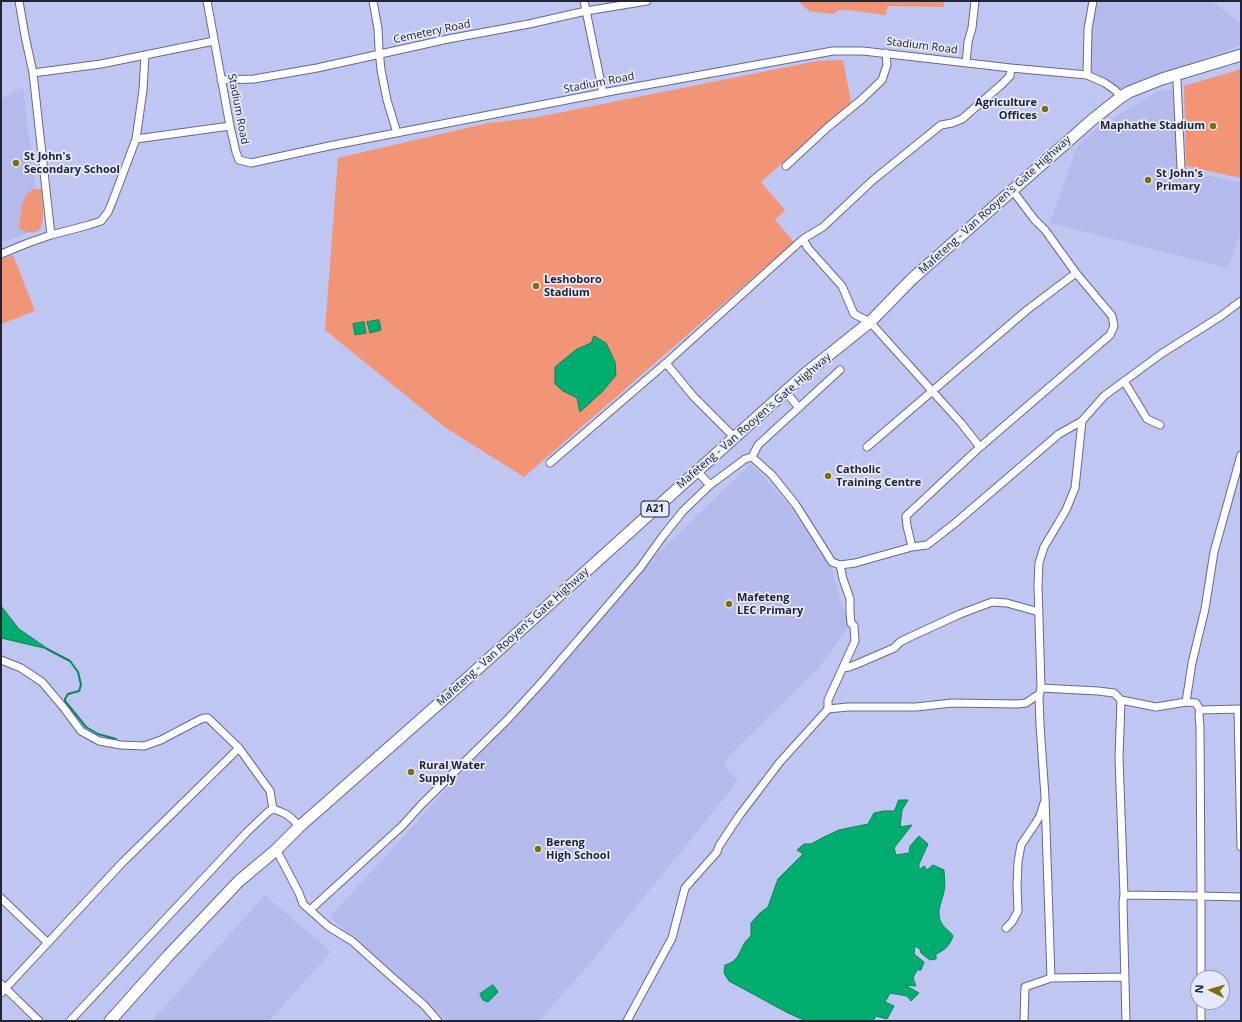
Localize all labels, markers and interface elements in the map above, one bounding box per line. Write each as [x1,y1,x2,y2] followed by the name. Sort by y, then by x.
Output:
[392,17,472,47] street label: Cemetery Road
[886,35,958,57] street label: Stadium Road
[563,70,635,96] street label: Stadium Road
[225,73,251,145] street label: Stadium Road
[975,96,1037,122] place label: Agriculture Offices
[1040,104,1050,114] marker: Agriculture Offices
[1100,119,1205,133] place label: Maphathe Stadium
[1208,121,1218,131] marker: Maphathe Stadium
[916,133,1074,277] street label: Mafeteng - Van Rooyen's Gate Highway
[24,150,120,176] place label: St John's Secondary School
[11,158,21,168] marker: St John's Secondary School
[1156,167,1203,193] place label: St John's Primary
[1143,175,1153,185] marker: St John's Primary
[544,273,602,299] place label: Leshoboro Stadium
[531,281,541,291] marker: Leshoboro Stadium
[674,350,834,492] street label: Mafeteng - Van Rooyen's Gate Highway
[836,463,921,489] place label: Catholic Training Centre
[823,471,833,481] marker: Catholic Training Centre
[641,501,669,517] road number: A21
[434,565,592,709] street label: Mafeteng - Van Rooyen's Gate Highway
[737,591,803,617] place label: Mafeteng LEC Primary
[724,599,734,609] marker: Mafeteng LEC Primary
[419,759,485,785] place label: Rural Water Supply
[406,767,416,777] marker: Rural Water Supply
[546,836,610,862] place label: Bereng High School
[533,844,543,854] marker: Bereng High School
[1190,970,1230,1010] north arrow
[1191,984,1206,994] text: N

